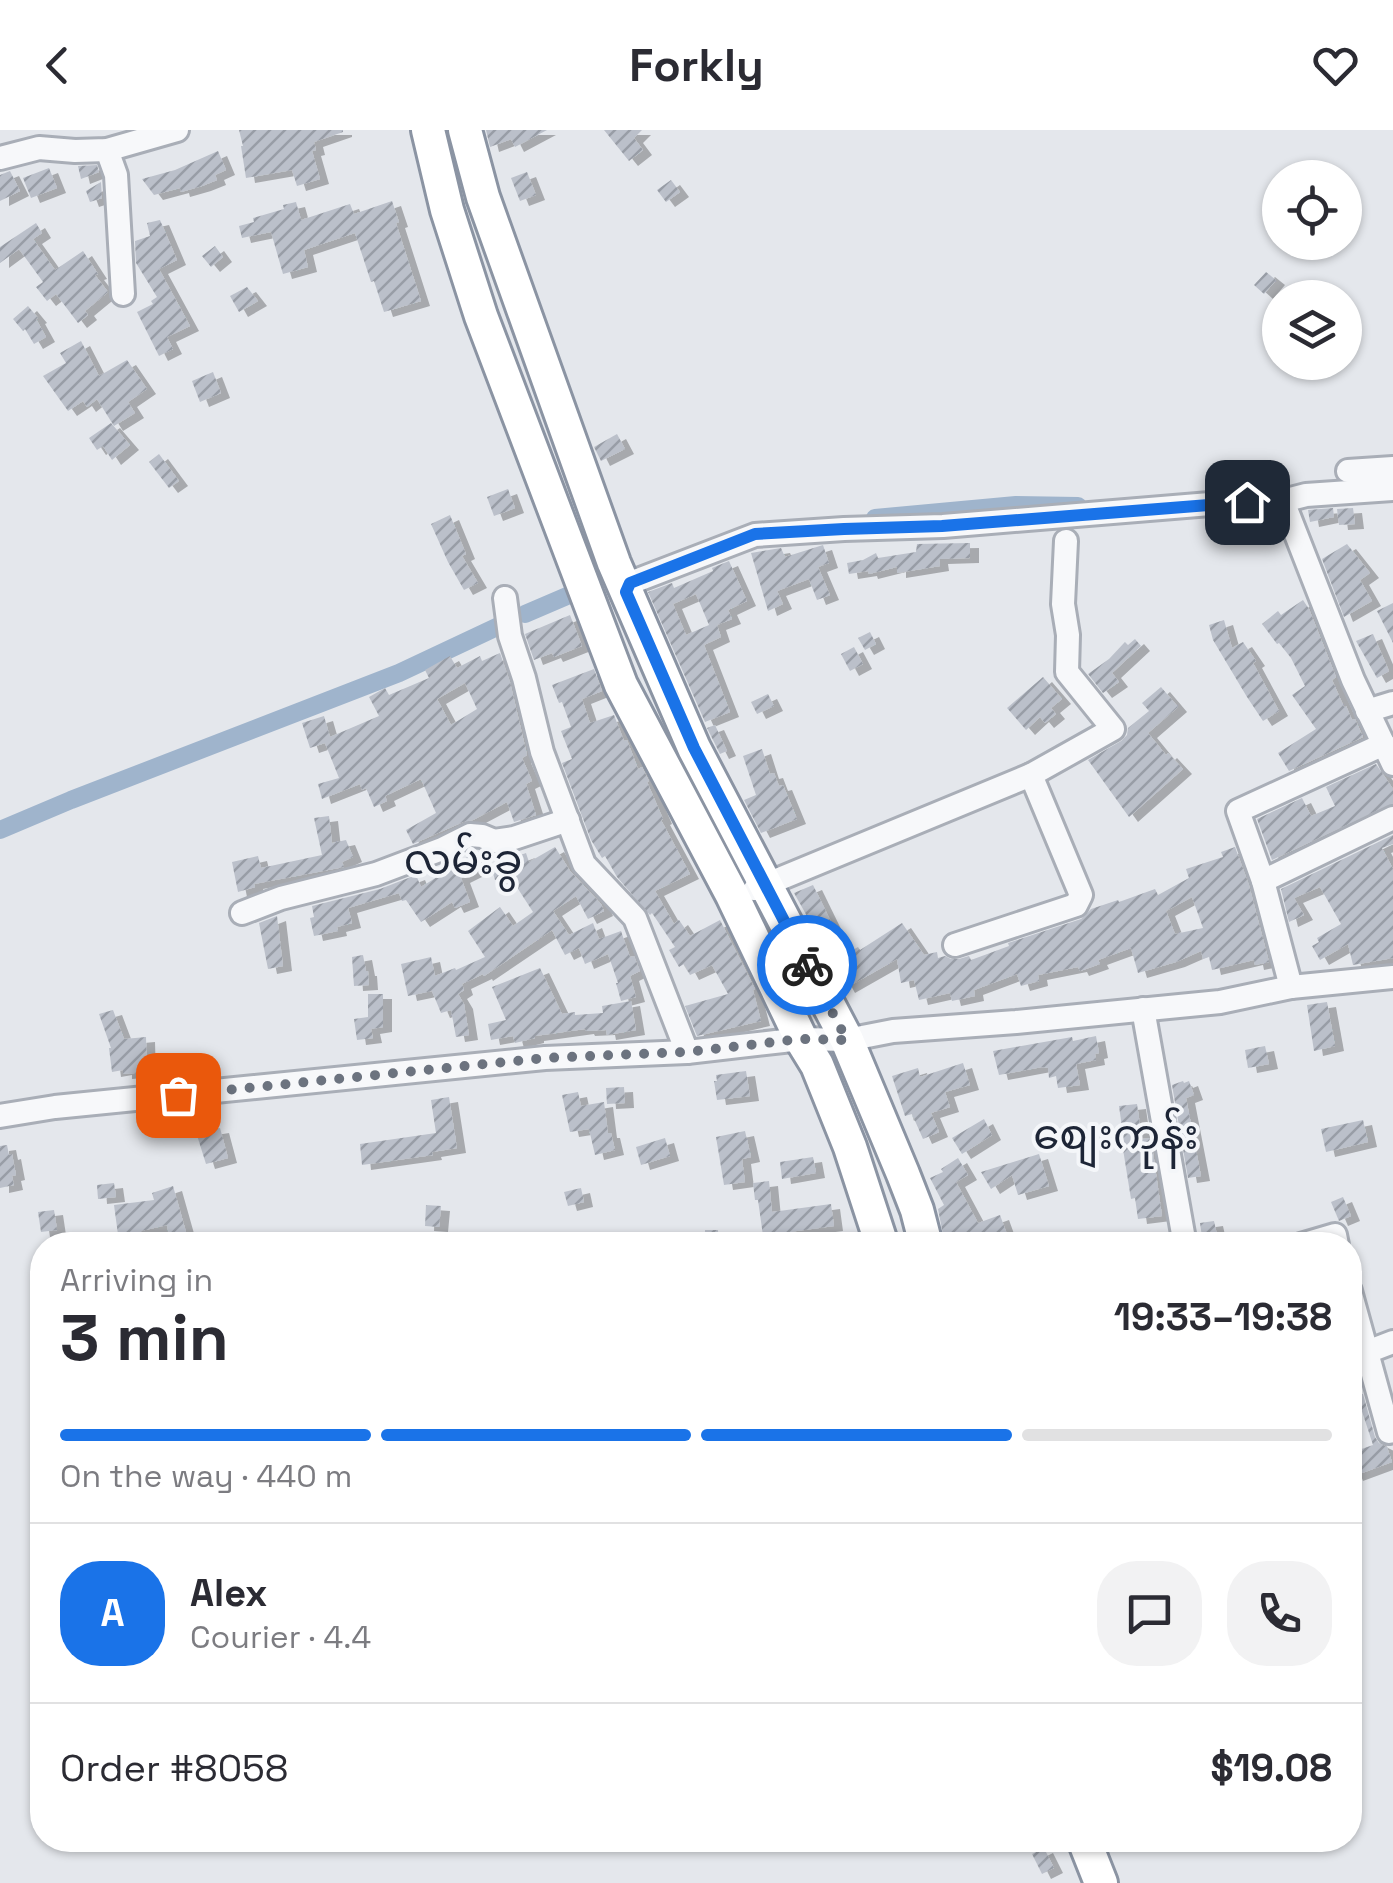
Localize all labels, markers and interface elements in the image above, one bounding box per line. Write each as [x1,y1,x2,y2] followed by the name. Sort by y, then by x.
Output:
[629,37,764,94] text: Forkly
[30,38,85,93] icon: back
[1308,38,1363,93] icon: heart
[1262,160,1362,380] map controls
[1262,160,1362,260] button: locate
[1262,280,1362,380] button: layers
[1205,460,1290,545] pin
[1220,475,1275,530] icon: home
[404,832,522,892] district label: လမ်းခွ
[757,915,857,1015] courier
[780,938,835,993] icon: bike
[136,1053,221,1138] pin
[151,1068,206,1123] icon: bag
[1033,1107,1199,1169] district label: စျေးကုန်း
[60,1260,213,1300] text: Arriving in
[1114,1293,1332,1341] text: 19:33–19:38
[60,1296,229,1379] text: 3 min
[60,1456,352,1496] text: On the way · 440 m
[1097,1561,1202,1666] button: chat
[1227,1561,1332,1666] button: phone
[190,1569,267,1617] text: Alex
[100,1589,125,1637] text: A
[190,1617,371,1657] text: Courier · 4.4
[60,1744,288,1792] text: Order #8058
[1210,1744,1332,1792] text: $19.08

